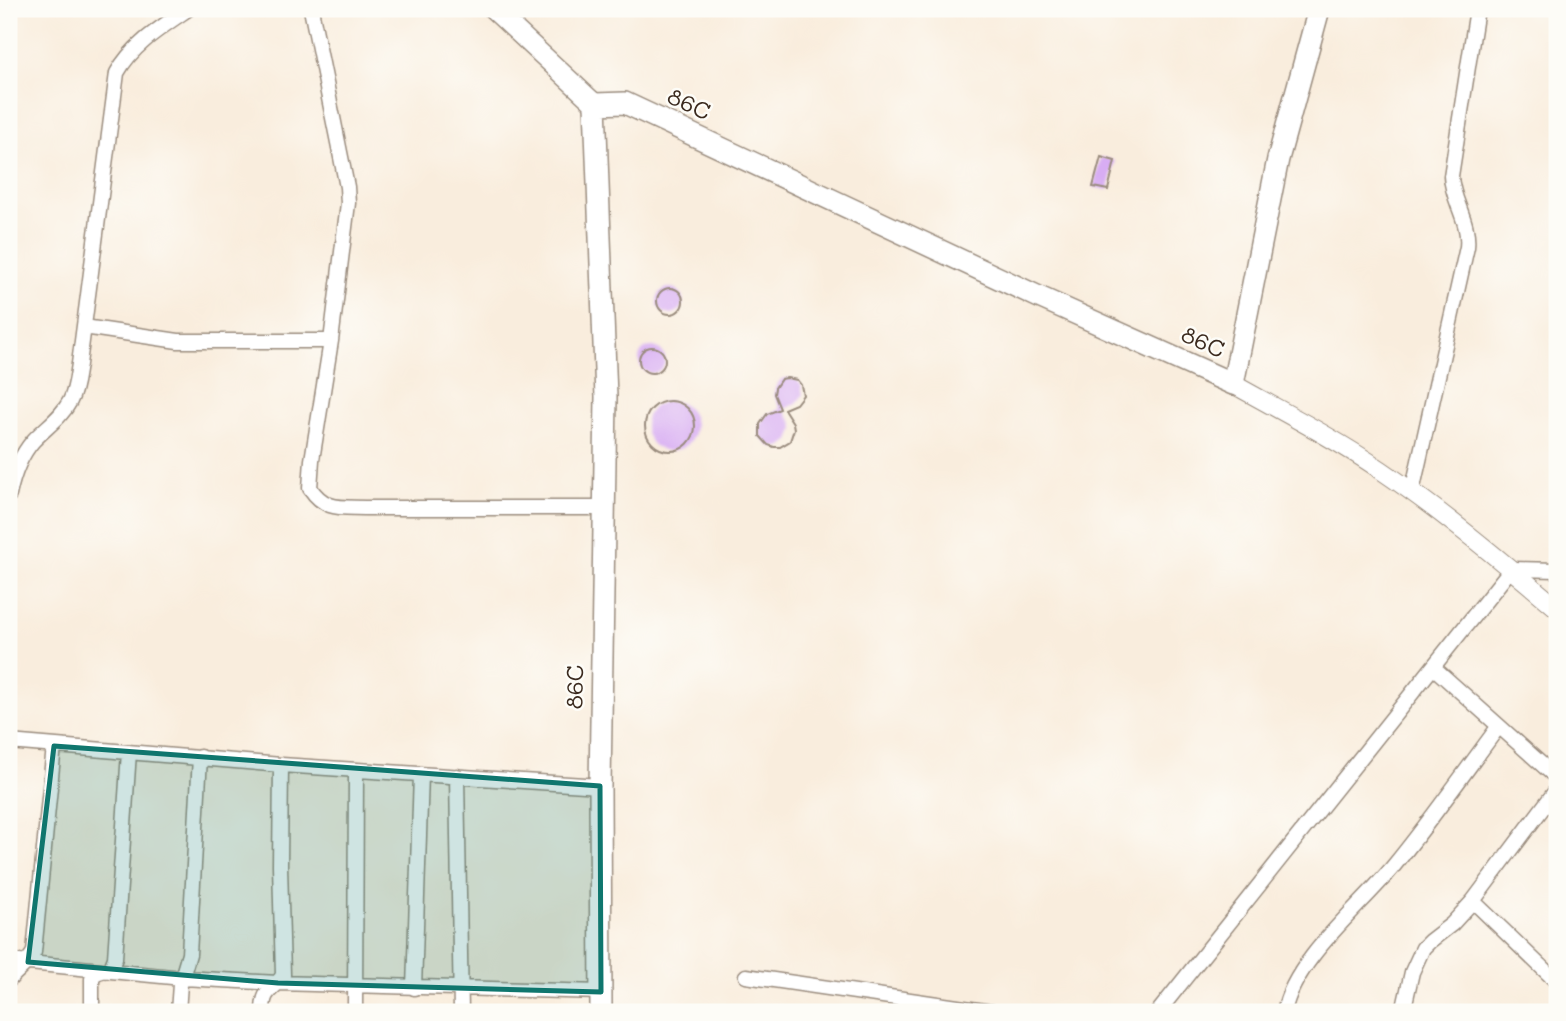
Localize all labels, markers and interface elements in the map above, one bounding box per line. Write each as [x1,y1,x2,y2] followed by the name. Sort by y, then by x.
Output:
[663,80,716,126] street label: 86C
[1177,318,1230,364] street label: 86C
[559,665,589,709] street label: 86C

